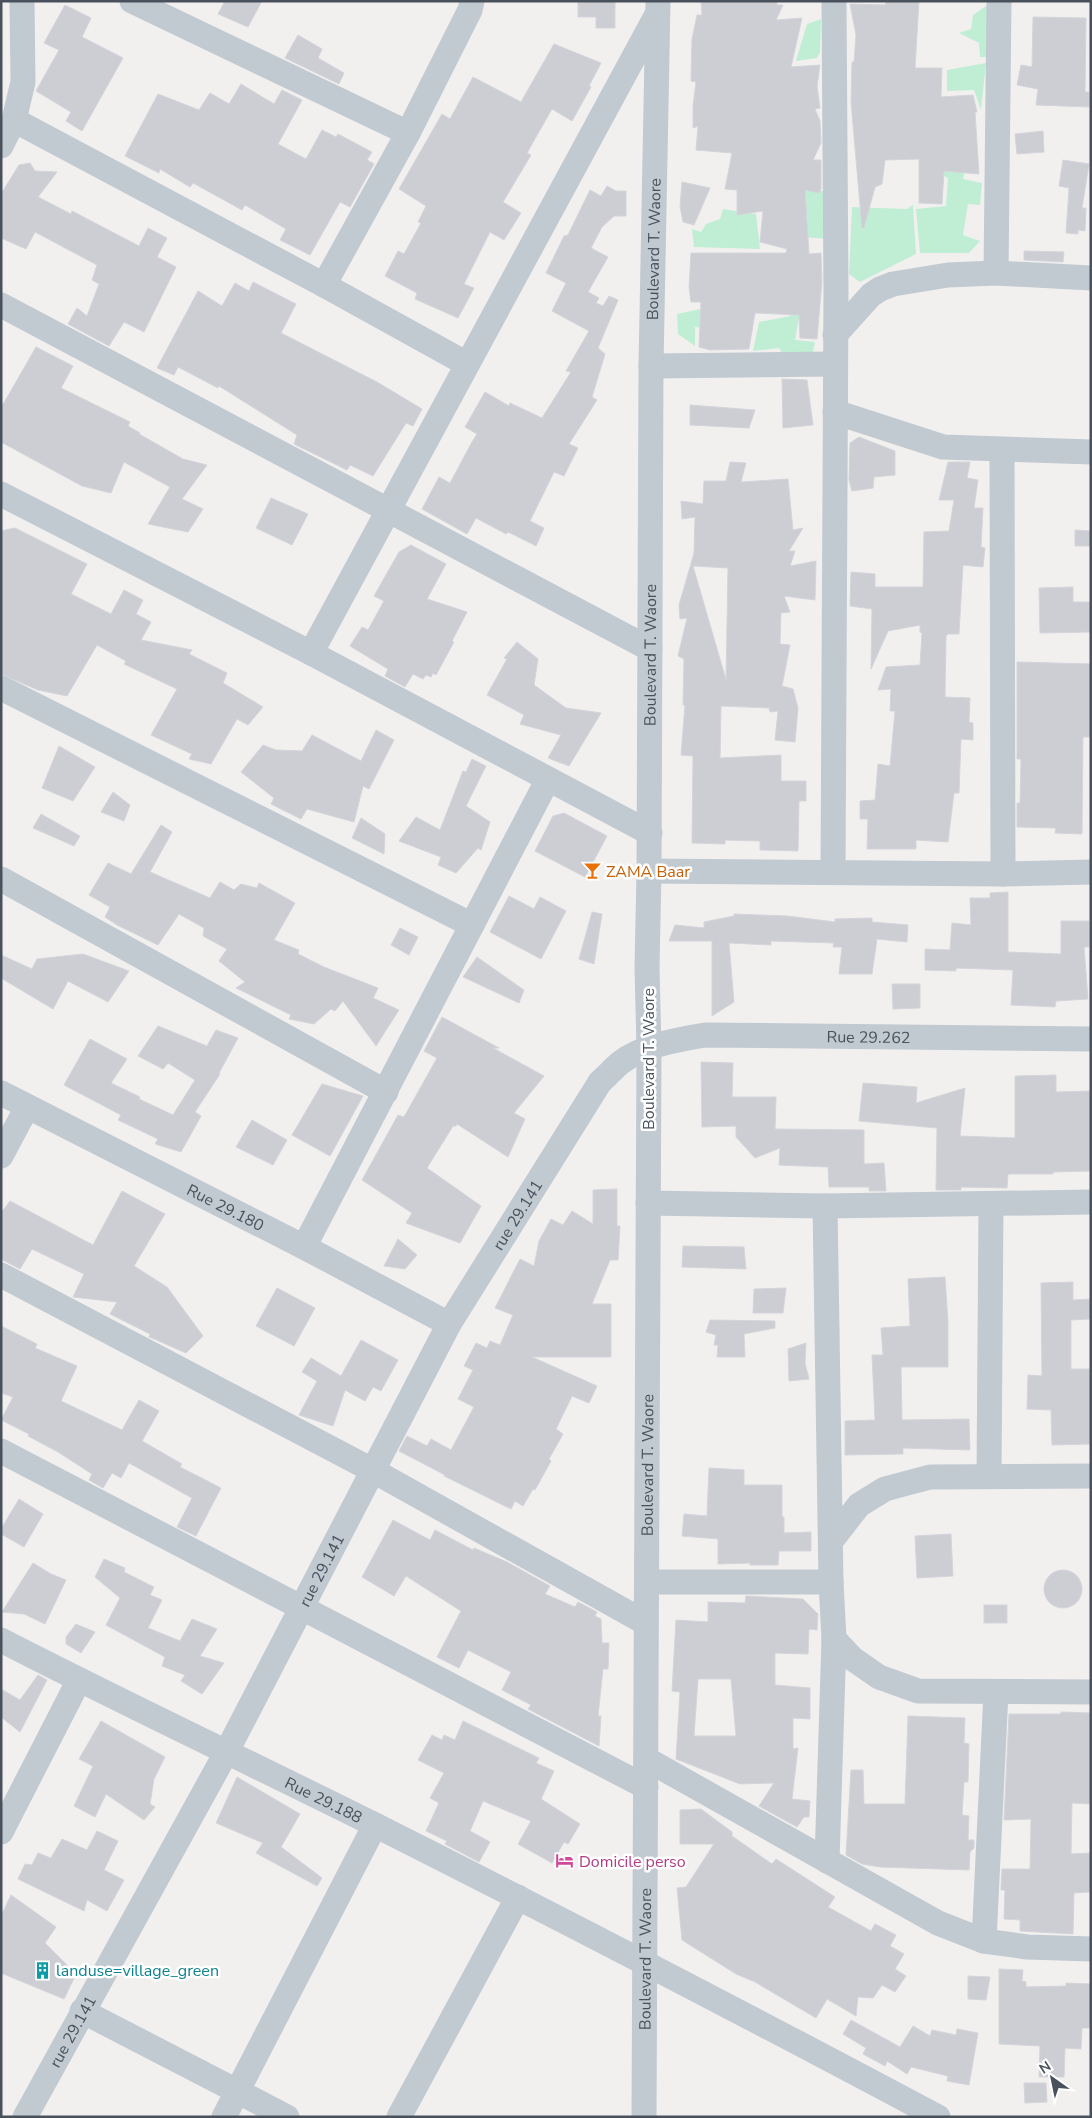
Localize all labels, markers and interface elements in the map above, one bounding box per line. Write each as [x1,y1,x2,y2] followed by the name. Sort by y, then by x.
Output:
[642,178,667,320] street label: Boulevard T. Waore
[640,584,662,726] street label: Boulevard T. Waore
[582,861,602,881] bar icon: ZAMA Baar
[606,861,690,883] place label: ZAMA Baar
[638,988,660,1130] street label: Boulevard T. Waore
[826,1026,911,1049] street label: Rue 29.262
[488,1176,548,1255] street label: rue 29.141
[183,1179,268,1237] street label: Rue 29.180
[637,1394,659,1536] street label: Boulevard T. Waore
[294,1530,350,1611] street label: rue 29.141
[281,1772,366,1829] street label: Rue 29.188
[555,1851,575,1871] hotel icon: Domicile perso
[579,1851,686,1873] place label: Domicile perso
[634,1888,657,2030] street label: Boulevard T. Waore
[32,1960,52,1980] building icon: landuse=village_green
[56,1960,219,1982] place label: landuse=village_green
[44,1992,102,2072] street label: rue 29.141
[1027,2053,1077,2103] north arrow
[1036,2057,1055,2078] text: N

